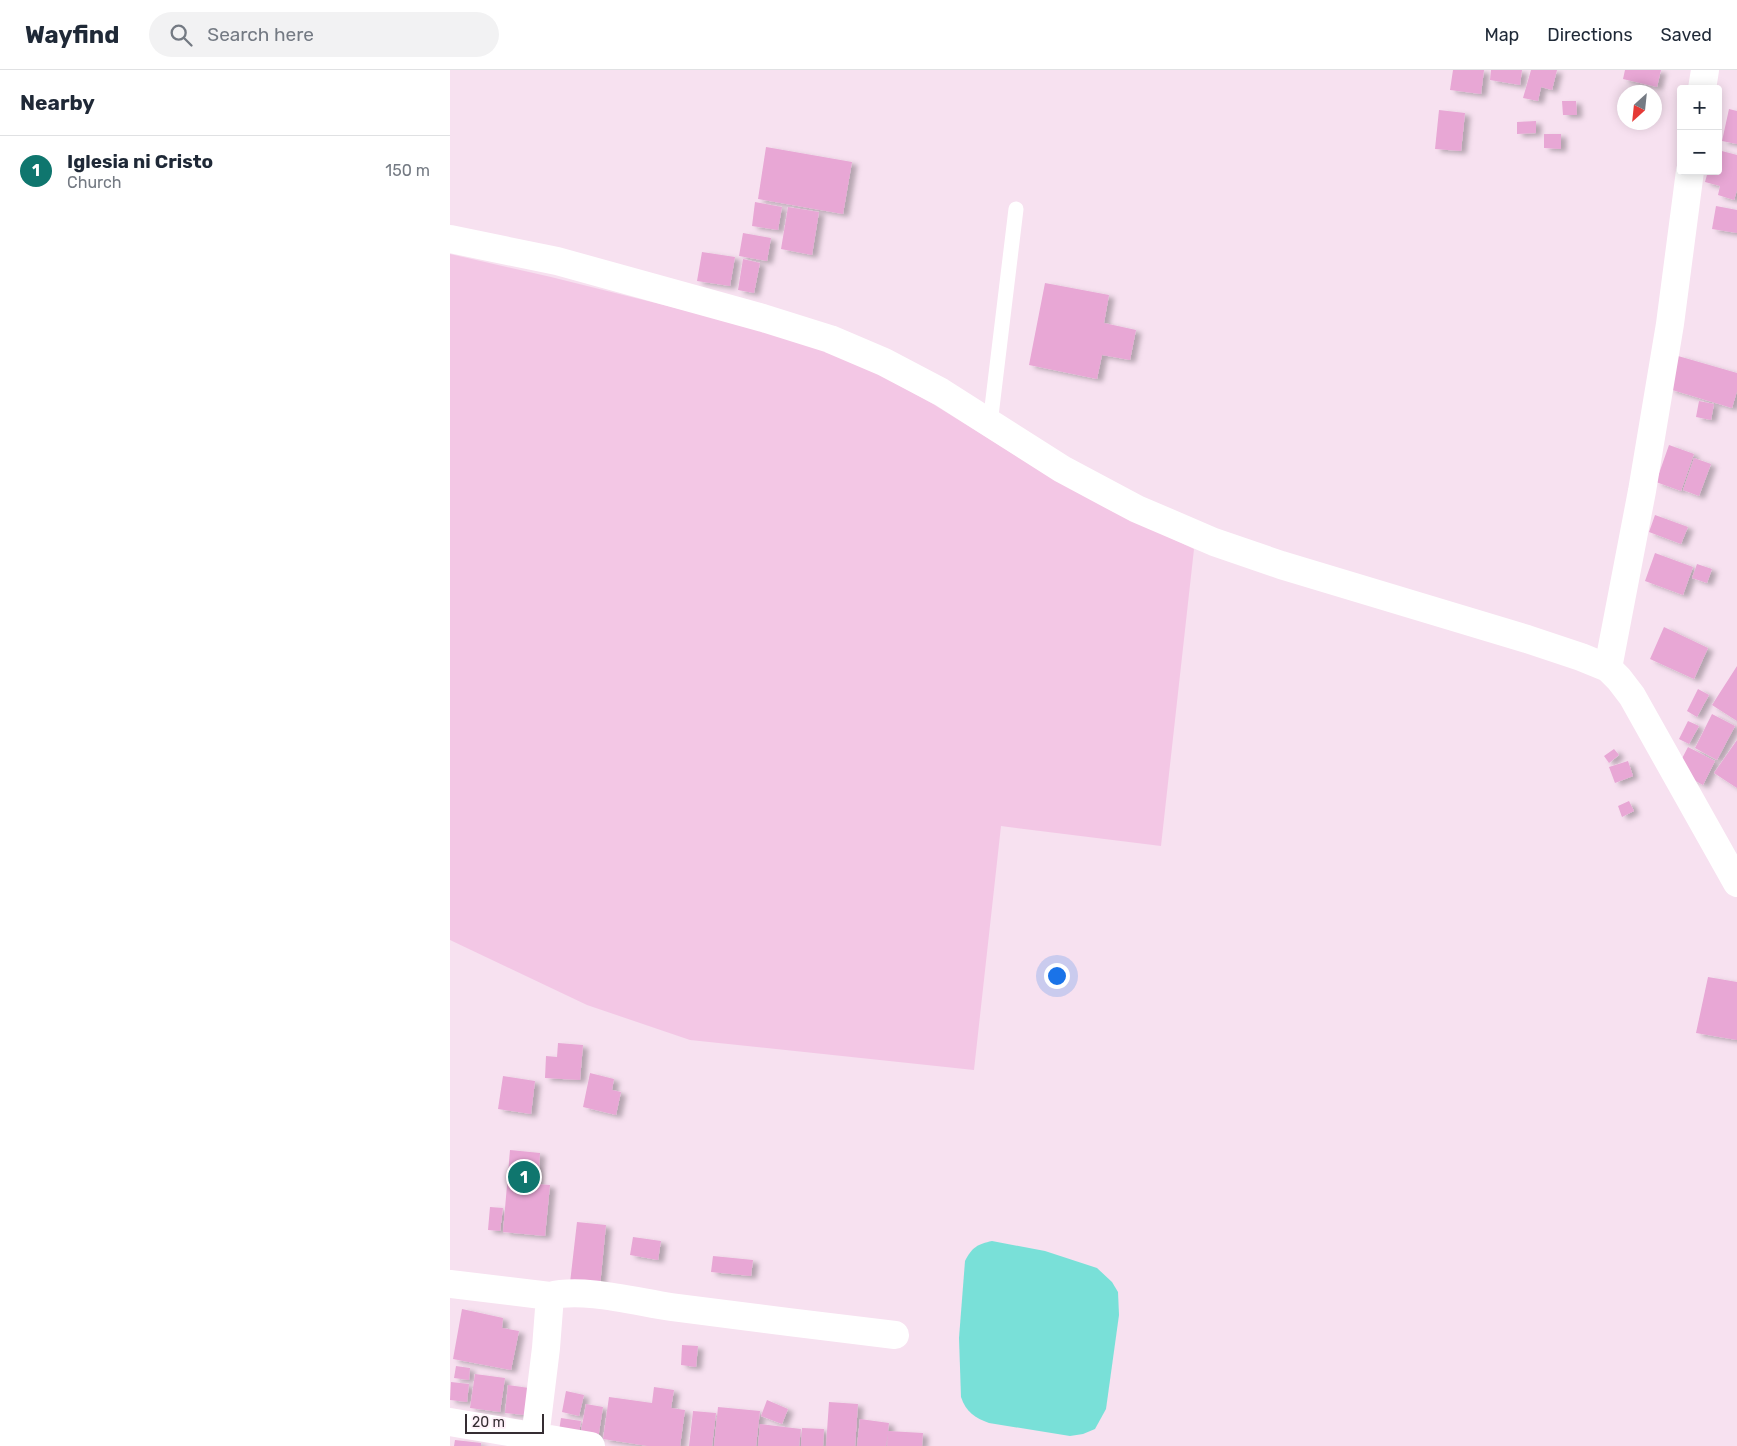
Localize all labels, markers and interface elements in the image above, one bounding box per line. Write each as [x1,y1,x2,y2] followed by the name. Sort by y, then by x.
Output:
[149,12,499,57] search box
[25,21,119,49] text: Wayfind
[167,21,195,49] icon: search
[207,23,314,46] text: Search here
[1484,24,1519,46] text: Map
[1547,24,1633,46] text: Directions
[1661,24,1712,46] text: Saved
[1617,85,1662,130] north arrow
[1677,85,1722,175] map controls
[1677,85,1722,130] button: +
[20,90,95,115] text: Nearby
[1677,130,1722,175] button: −
[67,150,213,173] text: Iglesia ni Cristo
[32,161,40,180] text: 1
[385,161,430,180] text: 150 m
[67,173,122,192] text: Church
[1044,963,1070,989] your location
[508,1158,540,1196] pin: 1
[465,1411,544,1434] scale bar
[472,1414,505,1431] text: 20 m

